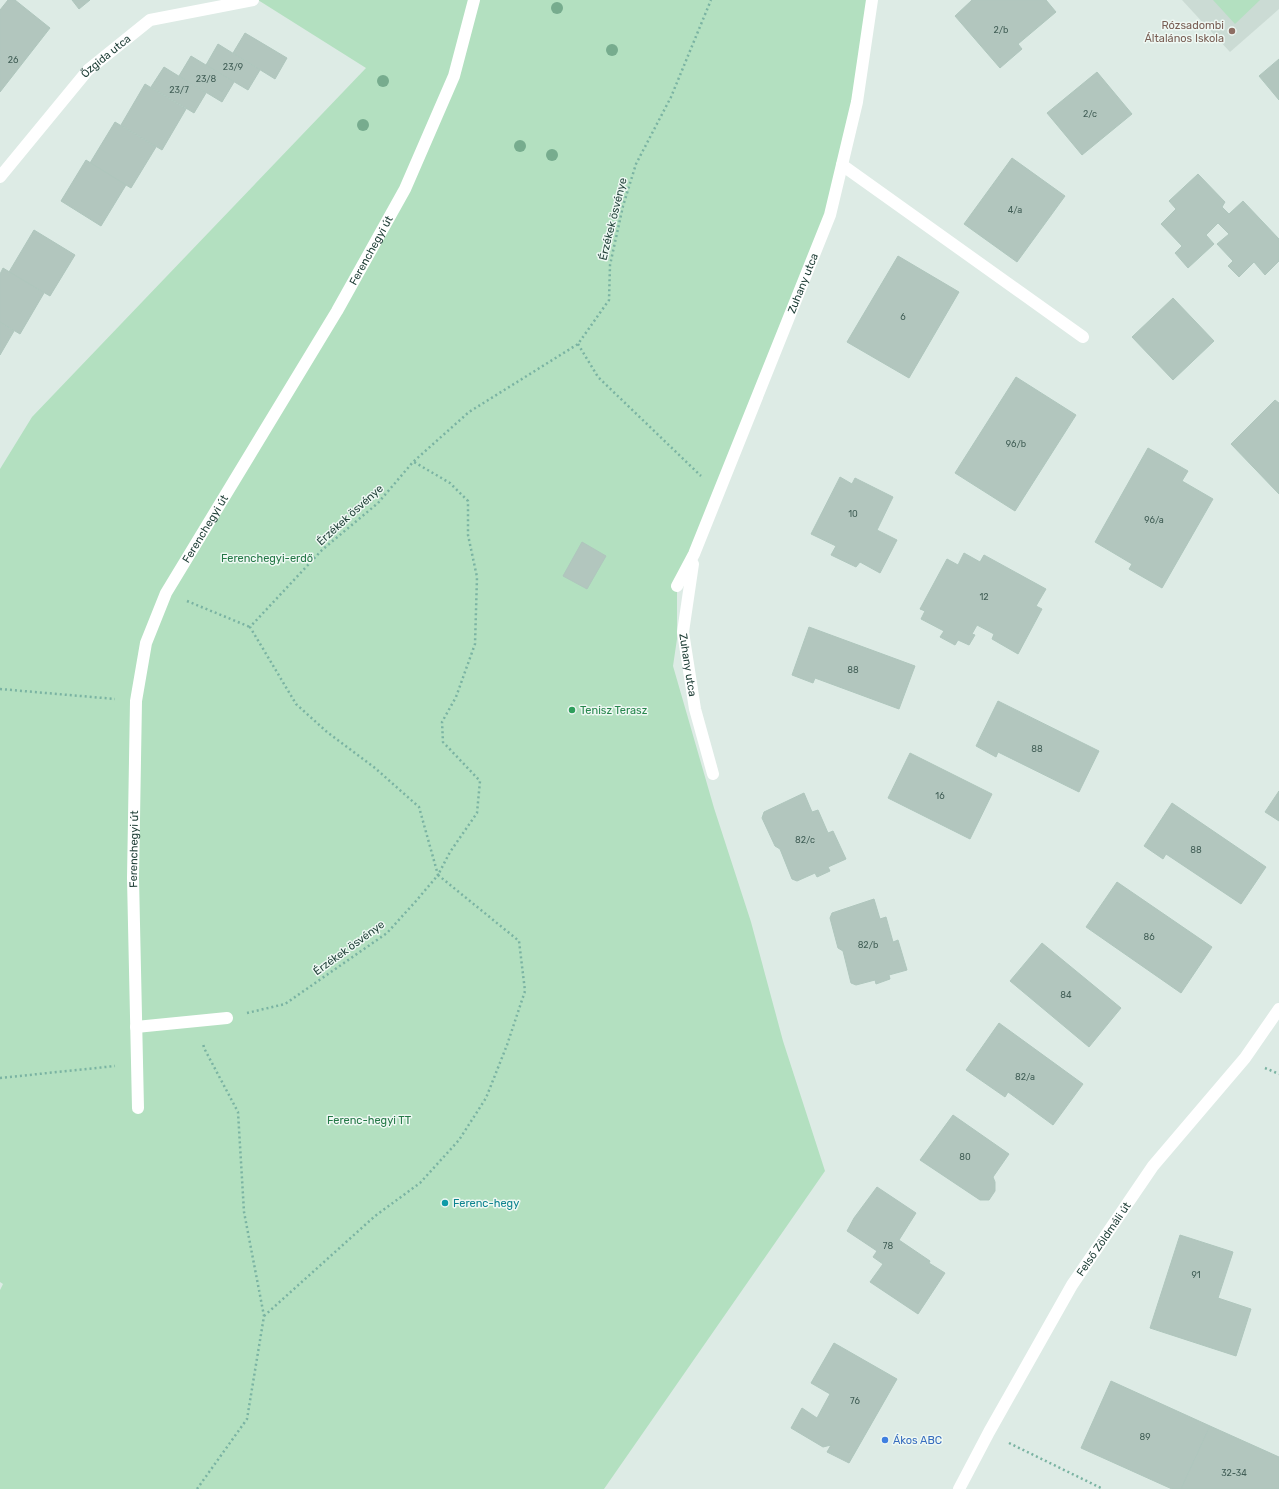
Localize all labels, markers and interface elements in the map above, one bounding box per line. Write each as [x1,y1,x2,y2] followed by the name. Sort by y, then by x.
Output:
[1144,19,1224,45] place label: Rózsadombi Általános Iskola
[994,25,1008,35] house number: 2/b
[1227,26,1237,36] marker: Rózsadombi Általános Iskola
[78,32,133,80] street label: Őzgida utca
[8,55,19,65] house number: 26
[223,62,243,72] house number: 23/9
[196,74,217,84] house number: 23/8
[169,85,189,95] house number: 23/7
[1083,109,1097,119] house number: 2/c
[596,176,630,262] street label: Érzékek ösvénye
[1008,205,1022,215] house number: 4/a
[346,213,396,287] street label: Ferenchegyi út
[785,251,821,315] street label: Zuhany utca
[900,312,906,322] house number: 6
[1006,439,1026,449] house number: 96/b
[314,482,386,548] street label: Érzékek ösvénye
[179,492,231,565] street label: Ferenchegyi út
[848,509,858,519] house number: 10
[1144,515,1164,525] house number: 96/a
[221,552,313,565] park label: Ferenchegyi-erdő
[979,592,989,602] house number: 12
[677,632,699,697] street label: Zuhany utca
[847,665,859,675] house number: 88
[580,704,648,717] place label: Tenisz Terasz
[567,705,577,715] marker: Tenisz Terasz
[1031,744,1043,754] house number: 88
[935,791,945,801] house number: 16
[126,810,141,888] street label: Ferenchegyi út
[795,835,815,845] house number: 82/c
[1190,845,1202,855] house number: 88
[311,918,387,978] street label: Érzékek ösvénye
[1143,932,1155,942] house number: 86
[858,940,878,950] house number: 82/b
[1060,990,1072,1000] house number: 84
[1015,1072,1035,1082] house number: 82/a
[327,1114,412,1127] park label: Ferenc-hegyi TT
[959,1152,971,1162] house number: 80
[453,1197,519,1210] place label: Ferenc-hegy
[440,1198,450,1208] marker: Ferenc-hegy
[1074,1199,1134,1278] street label: Felső Zöldmáli út
[883,1241,893,1251] house number: 78
[1191,1270,1201,1280] house number: 91
[850,1396,860,1406] house number: 76
[1139,1432,1151,1442] house number: 89
[893,1434,942,1447] place label: Ákos ABC
[880,1435,890,1445] marker: Ákos ABC
[1221,1468,1247,1478] house number: 32-34

